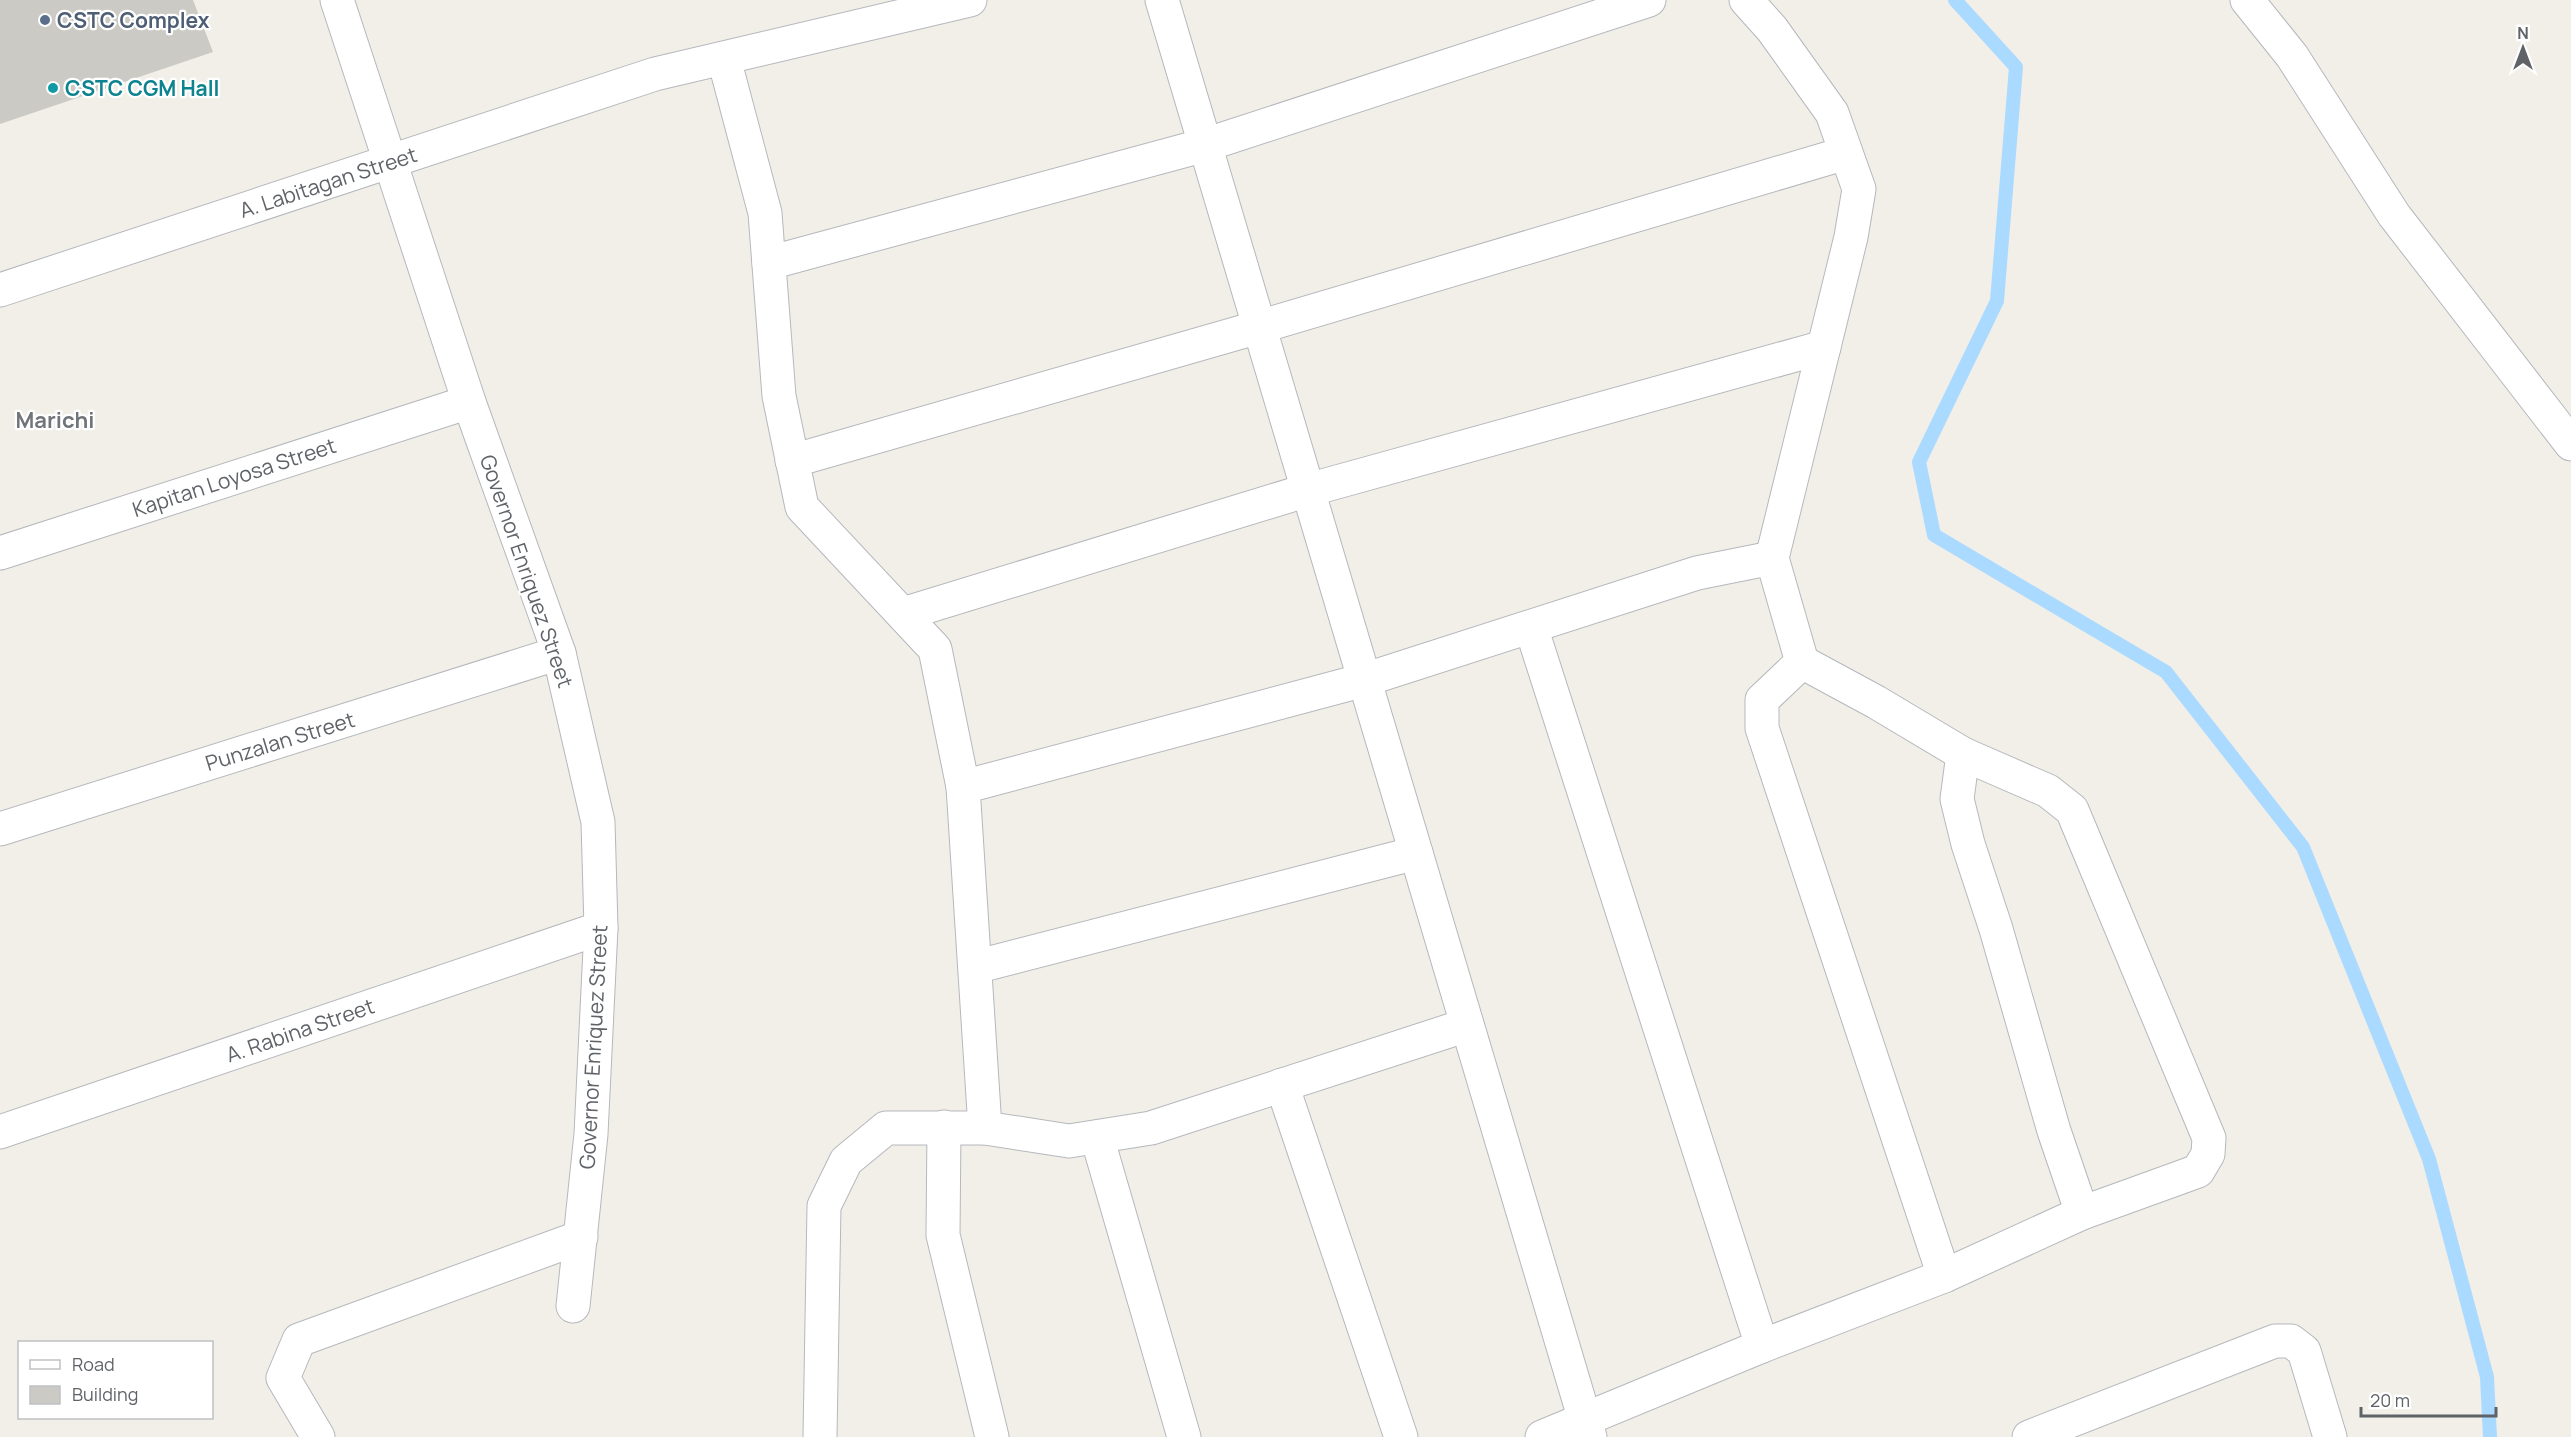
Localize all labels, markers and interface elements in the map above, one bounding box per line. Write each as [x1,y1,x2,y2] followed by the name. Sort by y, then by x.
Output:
[57,6,210,34] place label: CSTC Complex
[38,13,52,27] marker: CSTC Complex
[2493,18,2553,78] north arrow
[2517,22,2529,44] text: N
[65,74,219,102] place label: CSTC CGM Hall
[46,81,60,95] marker: CSTC CGM Hall
[236,140,420,224] street label: A. Labitagan Street
[15,405,95,435] district label: Marichi
[129,431,339,523] street label: Kapitan Loyosa Street
[474,451,580,691] street label: Governor Enriquez Street
[202,705,358,777] street label: Punzalan Street
[573,924,613,1170] street label: Governor Enriquez Street
[222,992,378,1068] street label: A. Rabina Street
[18,1341,213,1419] legend
[72,1352,115,1376] text: Road
[2361,1380,2496,1418] scale bar
[72,1382,138,1406] text: Building
[2370,1388,2410,1412] text: 20 m

